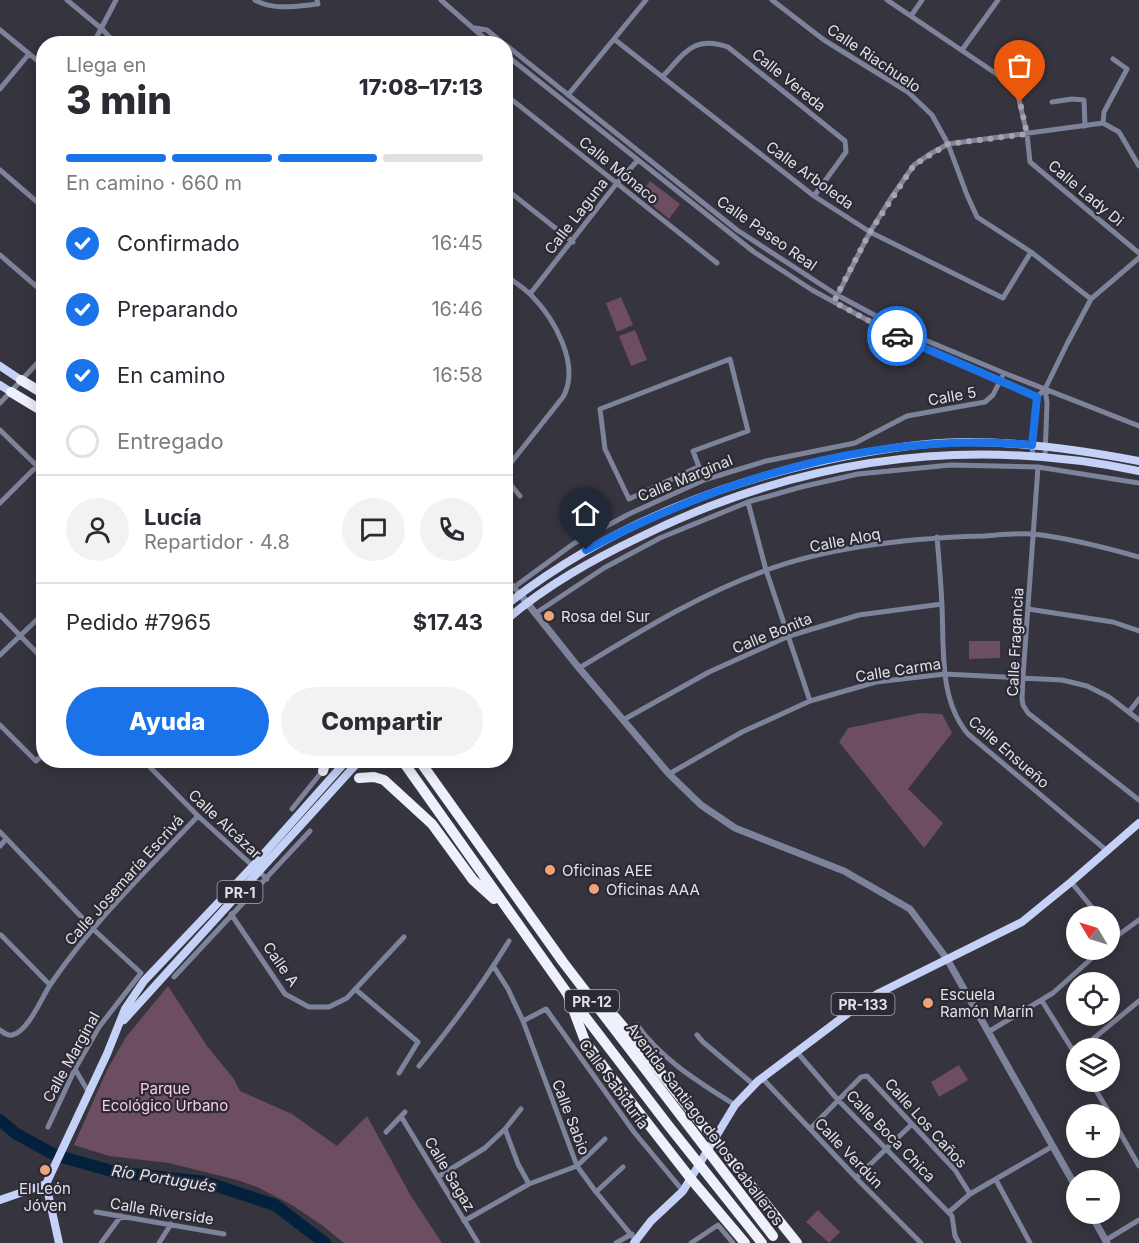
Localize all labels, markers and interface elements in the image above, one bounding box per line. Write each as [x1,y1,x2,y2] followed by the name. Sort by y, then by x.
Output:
[824,20,924,96] street label: Calle Riachuelo
[994,40,1045,102] pin
[748,44,830,116] street label: Calle Vereda
[1003,49,1036,82] icon: bag
[66,53,146,77] text: Llega en
[359,74,483,100] text: 17:08–17:13
[66,76,172,123] text: 3 min
[575,132,663,208] street label: Calle Mónaco
[762,137,858,213] street label: Calle Arboleda
[1044,156,1128,230] street label: Calle Lady Di
[66,171,242,195] text: En camino · 660 m
[540,174,612,258] street label: Calle Laguna
[713,191,821,275] street label: Calle Paseo Real
[66,227,99,260] icon: check
[117,230,240,256] text: Confirmado
[432,231,483,255] text: 16:45
[66,293,99,326] icon: check
[117,296,238,322] text: Preparando
[431,297,483,321] text: 16:46
[867,306,927,366] courier
[881,320,914,353] icon: car
[66,359,99,392] icon: check
[117,362,225,388] text: En camino
[432,363,483,387] text: 16:58
[926,382,978,410] street label: Calle 5
[117,428,224,454] text: Entregado
[635,450,735,506] street label: Calle Marginal
[560,488,611,550] pin
[569,497,602,530] icon: home
[66,498,129,561] button: person
[342,498,405,561] button: chat
[420,498,483,561] button: phone
[144,504,202,530] text: Lucía
[808,524,882,556] street label: Calle Aloq
[144,530,290,554] text: Repartidor · 4.8
[1003,587,1027,697] street label: Calle Fragancia
[561,607,650,626] place label: Rosa del Sur
[729,608,815,658] street label: Calle Bonita
[66,609,211,635] text: Pedido #7965
[413,609,483,635] text: $17.43
[542,609,556,623] marker: Rosa del Sur
[854,654,942,686] street label: Calle Carma
[66,687,269,756] button: Ayuda
[281,687,483,756] button: Compartir
[965,712,1053,792] street label: Calle Ensueño
[184,785,266,863] street label: Calle Alcázar
[60,811,188,949] street label: Calle Josemaría Escrivá
[562,861,653,880] place label: Oficinas AEE
[543,863,557,877] marker: Oficinas AEE
[606,880,700,899] place label: Oficinas AAA
[218,881,262,903] road number: PR-1
[587,882,601,896] marker: Oficinas AAA
[1066,906,1120,960] north arrow
[1066,906,1120,1224] map controls
[259,938,303,990] street label: Calle A
[1066,972,1120,1026] button: locate
[940,985,1034,1021] place label: Escuela Ramón Marín
[565,990,619,1012] road number: PR-12
[832,993,894,1015] road number: PR-133
[921,996,935,1010] marker: Escuela Ramón Marín
[38,1008,104,1106] street label: Calle Marginal
[622,1019,788,1229] street label: Avenida Santiago de los Caballeros
[575,1035,653,1133] street label: Calle Sabiduría
[1066,1038,1120,1092] button: layers
[881,1074,971,1172] street label: Calle Los Caños
[548,1077,594,1158] street label: Calle Sabio
[102,1079,228,1115] park label: Parque Ecológico Urbano
[842,1086,940,1186] street label: Calle Boca Chica
[1066,1104,1120,1158] button: +
[811,1114,887,1192] street label: Calle Verdún
[420,1133,480,1215] street label: Calle Sagaz
[110,1160,218,1196] water label: Río Portugués
[38,1163,52,1177] marker: El León Jóven
[1066,1170,1120,1224] button: −
[19,1179,71,1215] place label: El León Jóven
[109,1193,215,1229] street label: Calle Riverside

